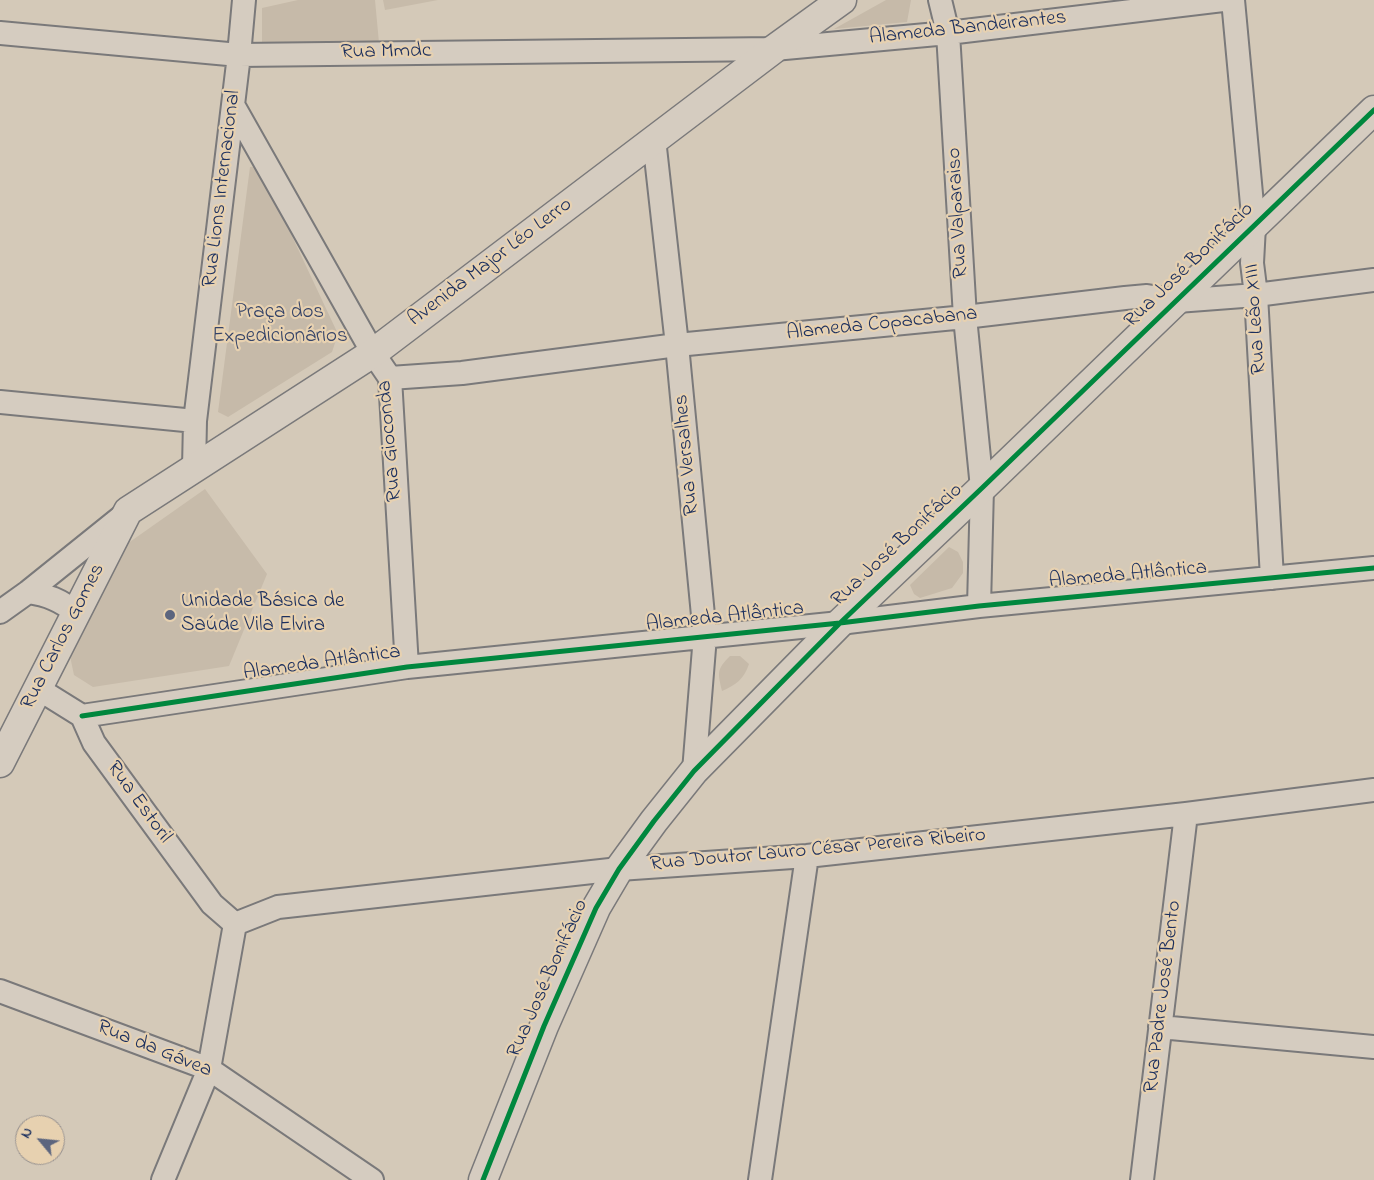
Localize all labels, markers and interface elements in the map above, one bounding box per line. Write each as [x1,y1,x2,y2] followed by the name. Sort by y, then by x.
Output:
[868,6,1068,52] street label: Alameda Bandeirantes
[341,40,431,66] street label: Rua Mmdc
[198,89,248,289] street label: Rua Lions Internacional
[943,147,975,279] street label: Rua Valparaiso
[404,193,578,333] street label: Avenida Major Léo Lerro
[1120,198,1260,334] street label: Rua José Bonifácio
[1241,263,1273,375] street label: Rua Leão XIII
[212,301,348,351] park label: Praça dos Expedicionários
[785,302,979,348] street label: Alameda Copacabana
[373,379,409,503] street label: Rua Gioconda
[670,393,706,517] street label: Rua Versalhes
[827,479,969,613] street label: Rua José Bonifácio
[1048,557,1208,595] street label: Alameda Atlântica
[16,560,112,714] street label: Rua Carlos Gomes
[181,590,344,640] place label: Unidade Básica de Saúde Vila Elvira
[645,597,805,639] street label: Alameda Atlântica
[163,608,177,622] marker: Unidade Básica de Saúde Vila Elvira
[242,640,402,688] street label: Alameda Atlântica
[100,757,176,849] street label: Rua Estoril
[649,824,987,878] street label: Rua Doutor Lauro César Pereira Ribeiro
[503,896,595,1062] street label: Rua José Bonifácio
[1140,899,1188,1095] street label: Rua Padre José Bento
[93,1016,215,1084] street label: Rua da Gávea
[15,1115,65,1165] north arrow
[16,1124,39,1142] text: N

